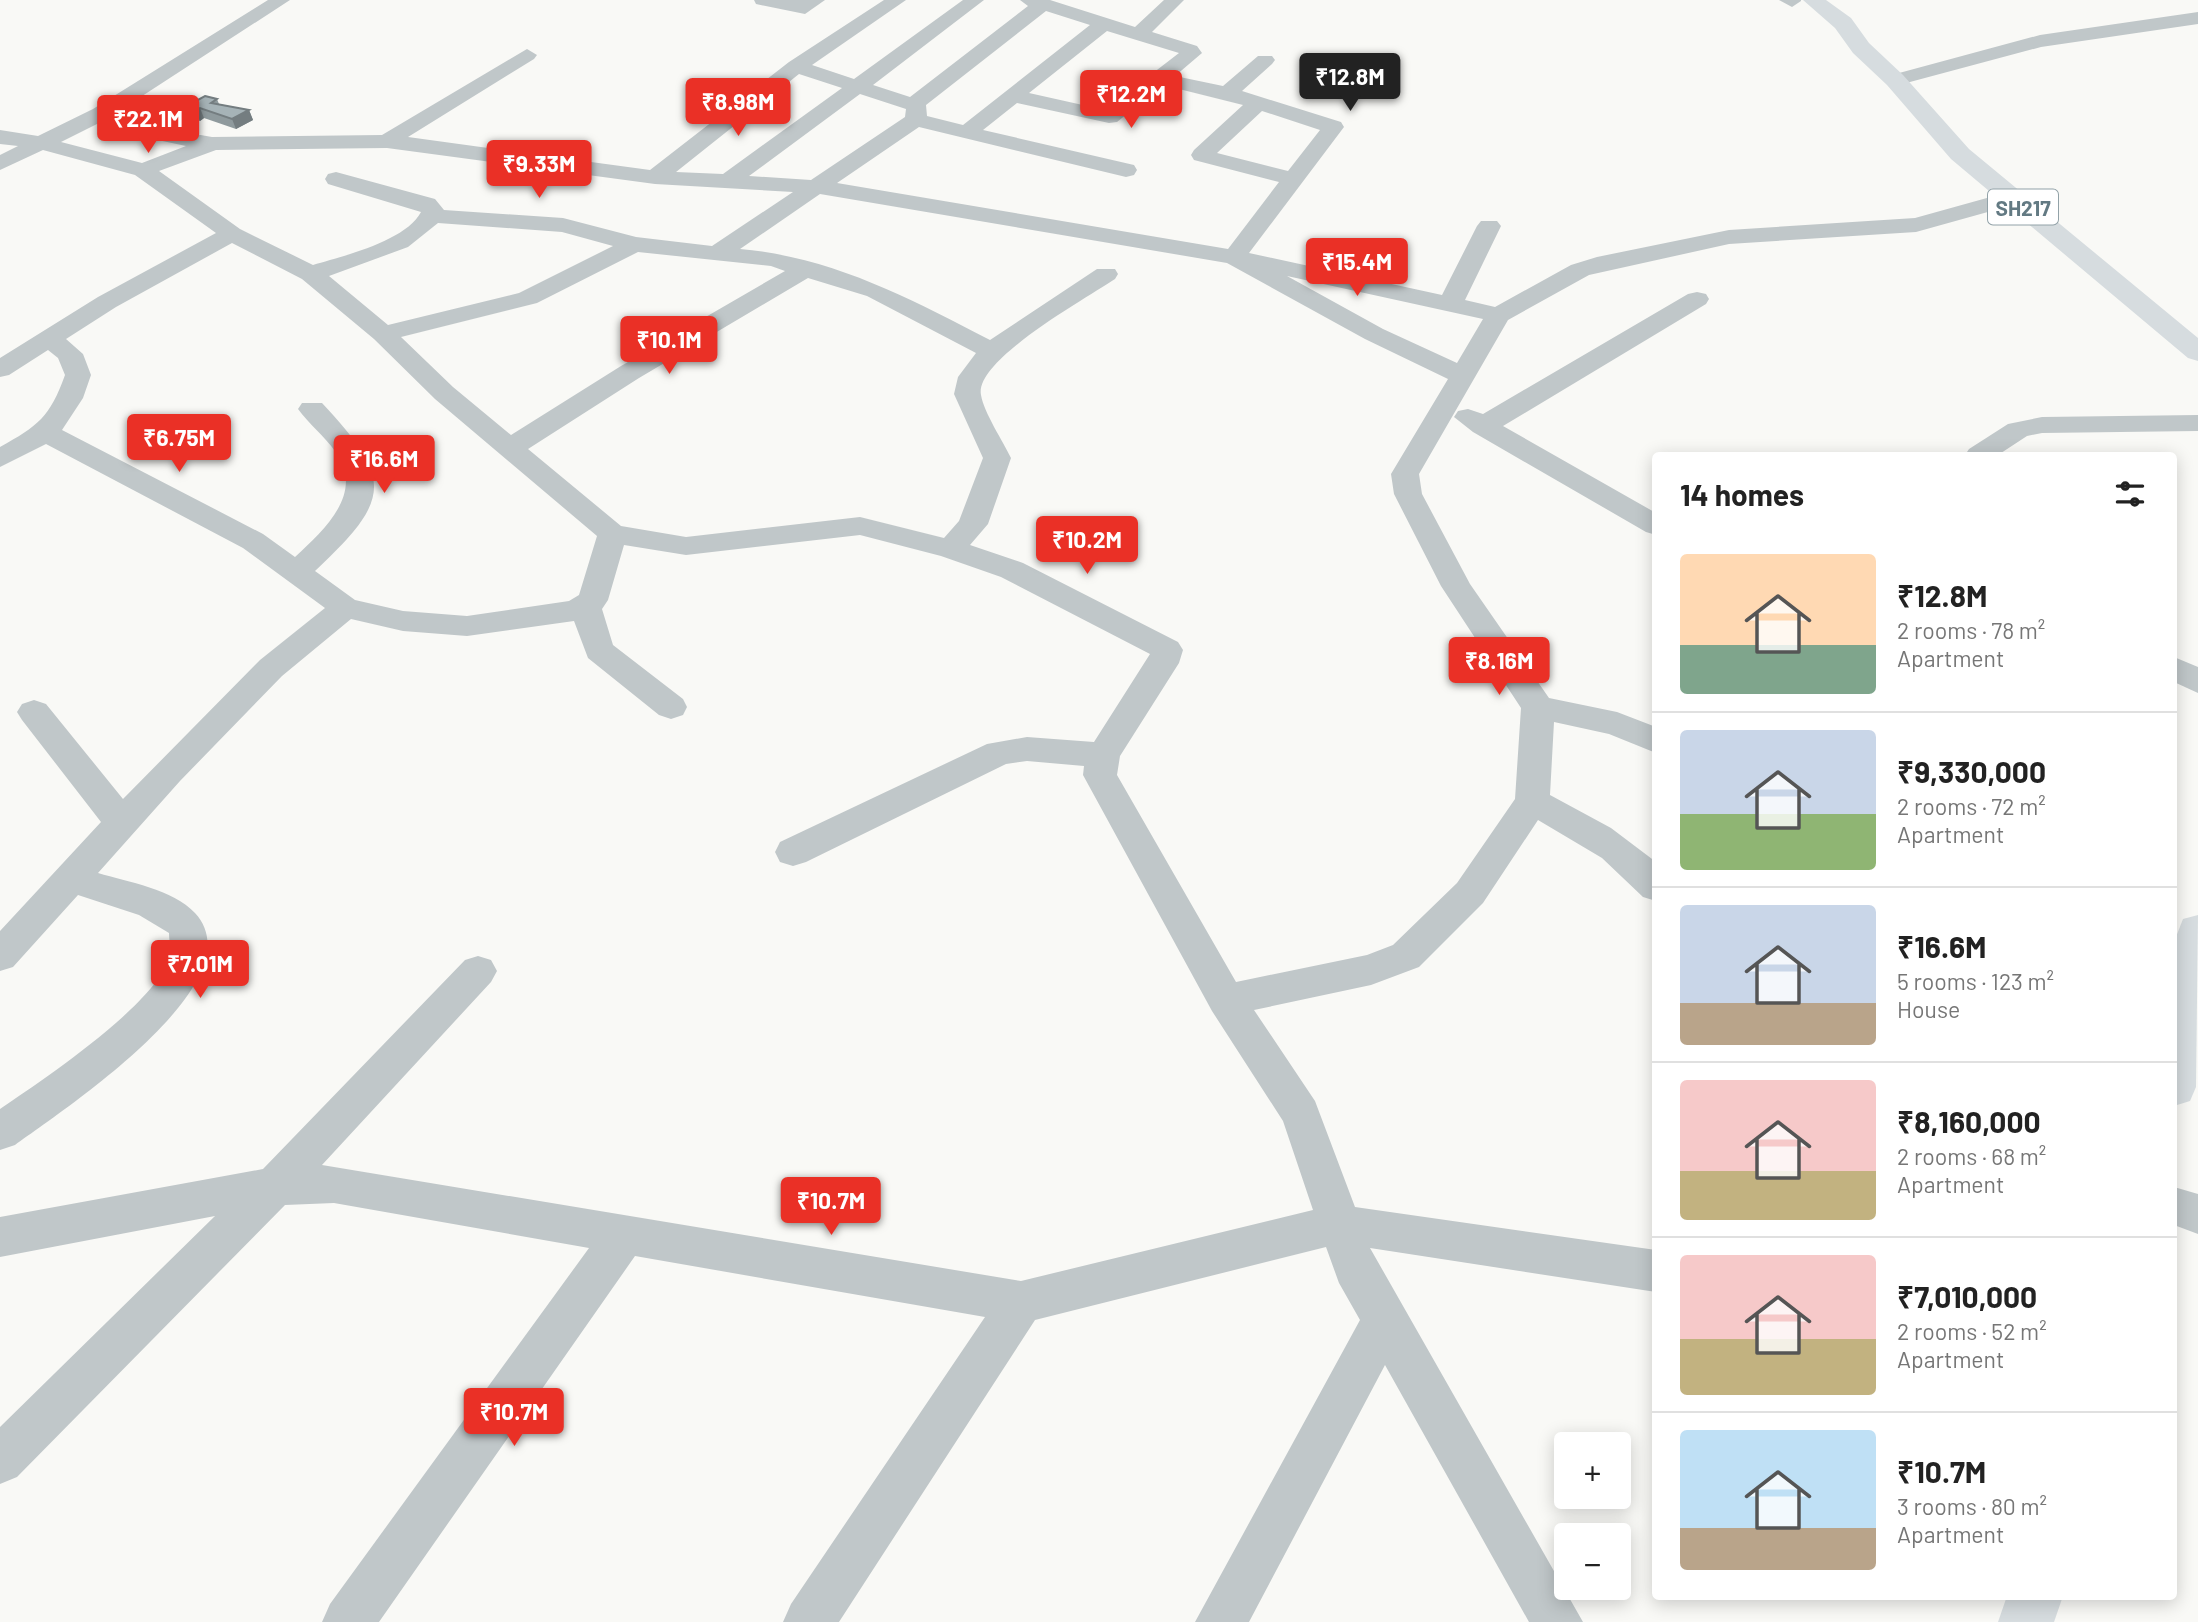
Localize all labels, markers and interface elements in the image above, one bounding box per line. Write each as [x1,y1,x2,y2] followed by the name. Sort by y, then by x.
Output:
[1293,54,1407,113] pin: ₹12.8M
[1315,62,1385,90] text: ₹12.8M
[1074,71,1188,130] pin: ₹12.2M
[681,78,795,138] pin: ₹8.98M
[1096,79,1166,107] text: ₹12.2M
[702,87,774,115] text: ₹8.98M
[91,96,205,155] pin: ₹22.1M
[113,104,183,132] text: ₹22.1M
[482,140,596,200] pin: ₹9.33M
[503,149,575,177] text: ₹9.33M
[1988,190,2058,224] road number: SH217
[1300,238,1414,298] pin: ₹15.4M
[1322,247,1392,275] text: ₹15.4M
[612,316,726,376] pin: ₹10.1M
[636,325,702,353] text: ₹10.1M
[122,414,236,474] pin: ₹6.75M
[143,423,215,451] text: ₹6.75M
[327,435,441,495] pin: ₹16.6M
[350,444,418,472] text: ₹16.6M
[2111,475,2149,513] icon: filters
[1680,476,1804,512] text: 14 homes
[1030,516,1144,576] pin: ₹10.2M
[1052,525,1122,553] text: ₹10.2M
[1897,577,1987,613] text: ₹12.8M
[1736,582,1820,666] icon: home
[1897,616,2045,644] text: 2 rooms · 78 m²
[1442,638,1556,697] pin: ₹8.16M
[1897,644,2004,672] text: Apartment
[1465,646,1533,674] text: ₹8.16M
[1897,753,2046,789] text: ₹9,330,000
[1736,758,1820,842] icon: home
[1897,792,2046,820] text: 2 rooms · 72 m²
[1897,820,2004,848] text: Apartment
[1897,928,1987,964] text: ₹16.6M
[1736,933,1820,1017] icon: home
[143,940,257,1000] pin: ₹7.01M
[167,949,233,977] text: ₹7.01M
[1897,967,2054,995] text: 5 rooms · 123 m²
[1897,995,1960,1023] text: House
[1897,1103,2041,1139] text: ₹8,160,000
[1736,1108,1820,1192] icon: home
[1897,1142,2046,1170] text: 2 rooms · 68 m²
[1897,1170,2004,1198] text: Apartment
[774,1178,888,1237] pin: ₹10.7M
[797,1186,865,1214] text: ₹10.7M
[1897,1278,2037,1314] text: ₹7,010,000
[1736,1283,1820,1367] icon: home
[1897,1317,2047,1345] text: 2 rooms · 52 m²
[1897,1345,2004,1373] text: Apartment
[457,1388,571,1448] pin: ₹10.7M
[480,1397,548,1425] text: ₹10.7M
[1554,1432,1631,1600] map controls
[1554,1432,1631,1509] button: +
[1897,1453,1986,1489] text: ₹10.7M
[1736,1458,1820,1542] icon: home
[1897,1492,2047,1520] text: 3 rooms · 80 m²
[1897,1520,2004,1548] text: Apartment
[1554,1523,1631,1600] button: −

